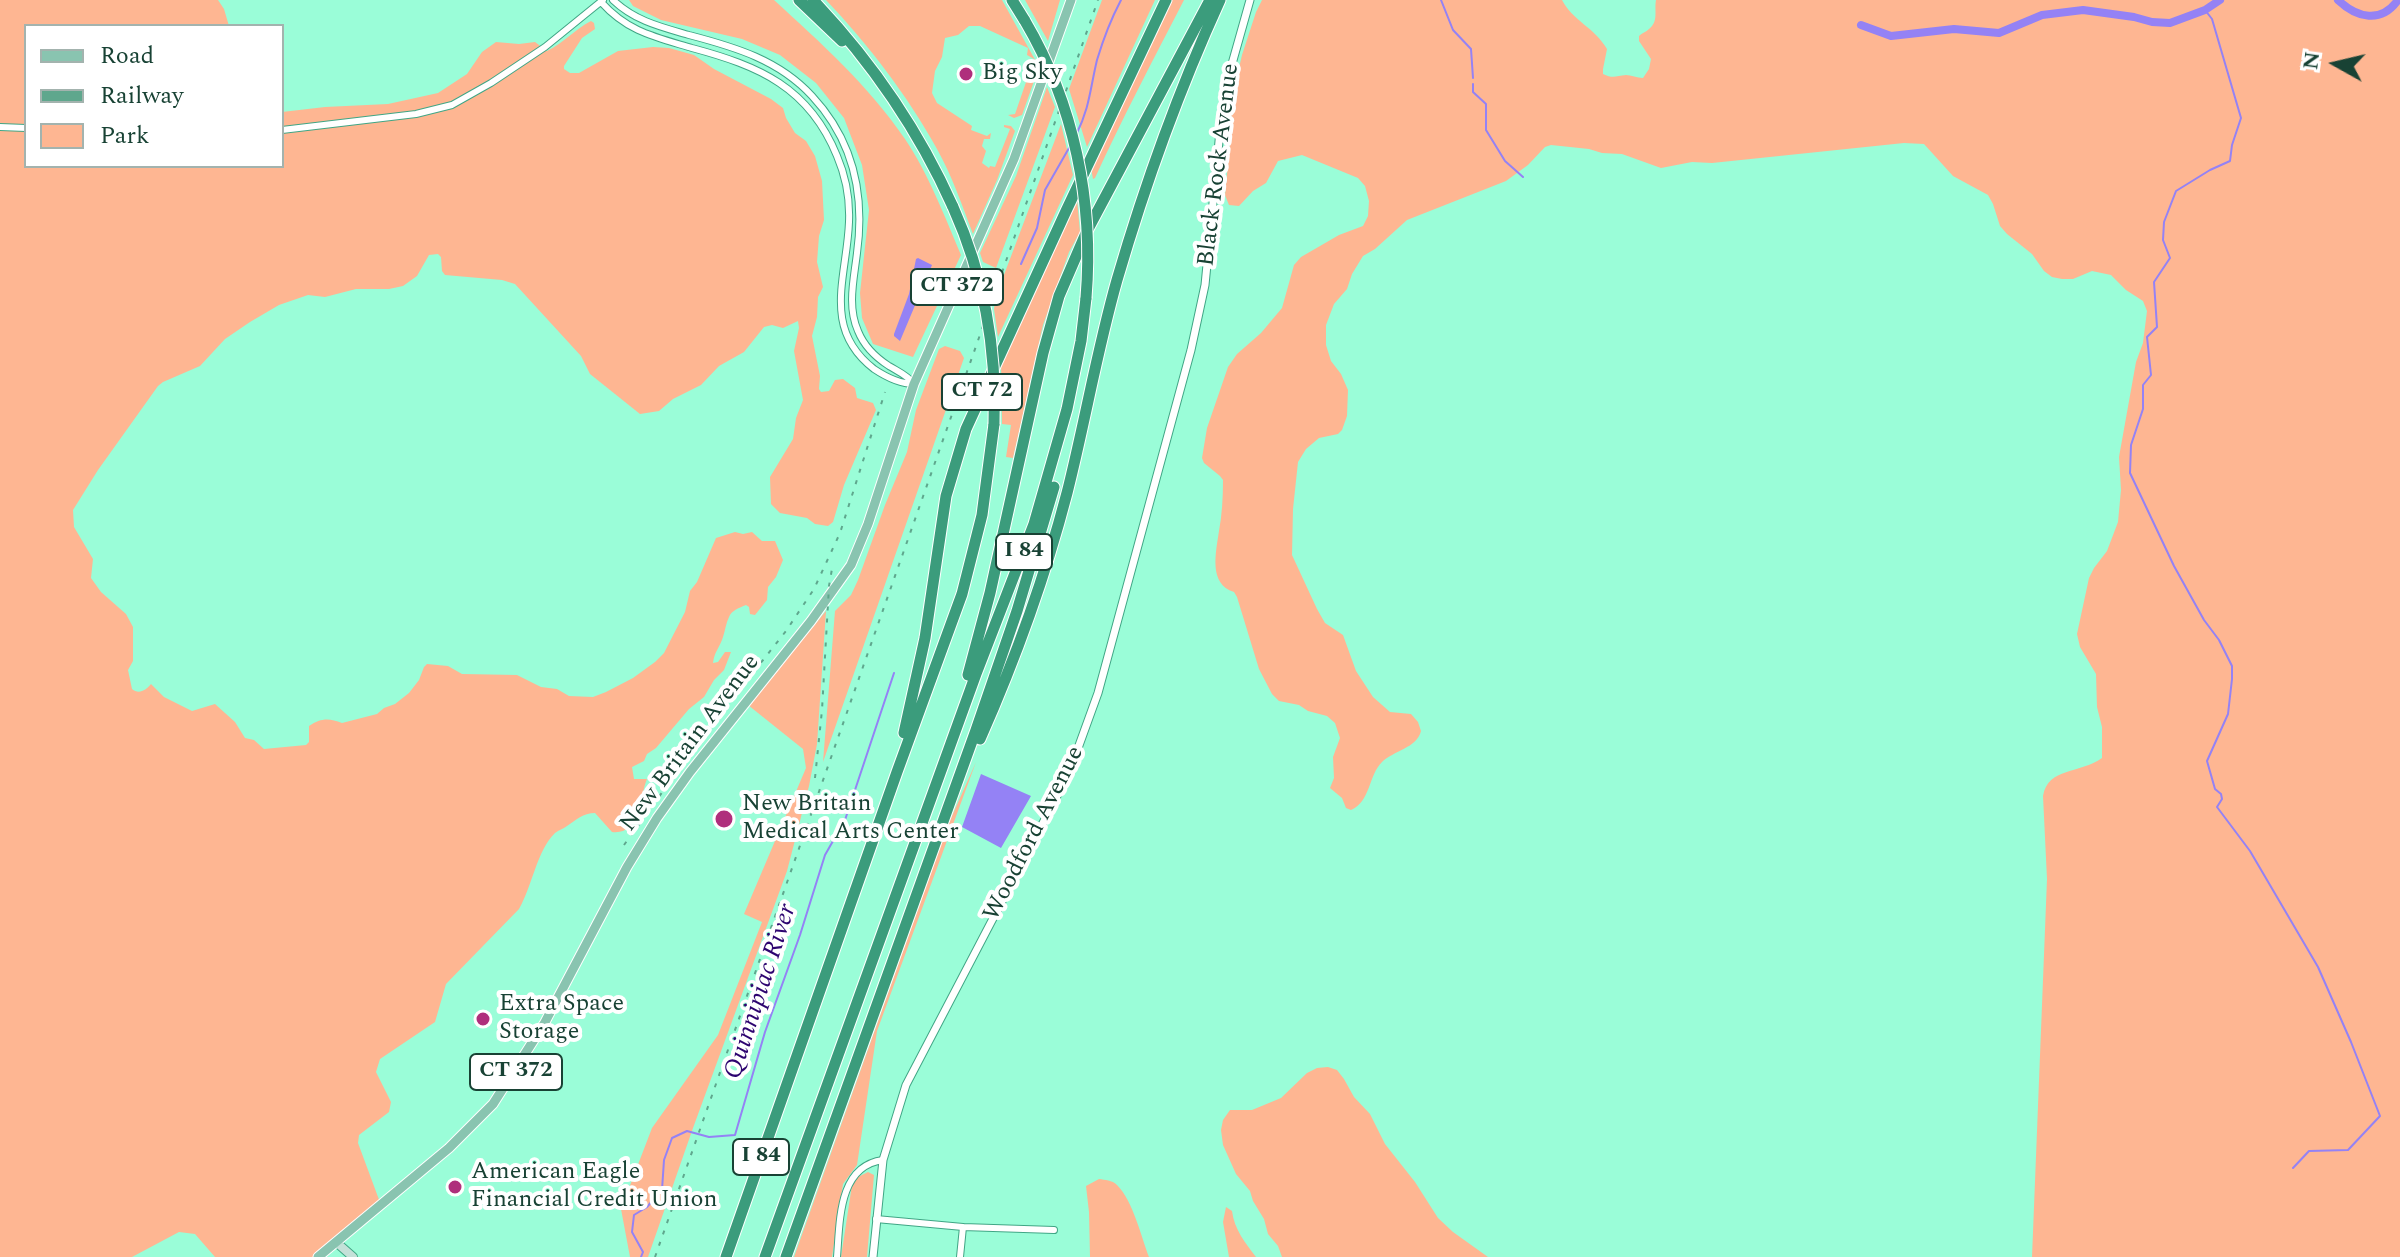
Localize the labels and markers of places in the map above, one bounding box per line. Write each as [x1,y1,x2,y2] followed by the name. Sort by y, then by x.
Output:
[982,60,1062,88] place label: Big Sky
[957,65,975,83] marker: Big Sky
[742,791,959,847] place label: New Britain Medical Arts Center
[713,808,735,830] marker: New Britain Medical Arts Center
[499,991,624,1047] place label: Extra Space Storage
[474,1010,492,1028] marker: Extra Space Storage
[471,1159,717,1215] place label: American Eagle Financial Credit Union
[446,1178,464,1196] marker: American Eagle Financial Credit Union

